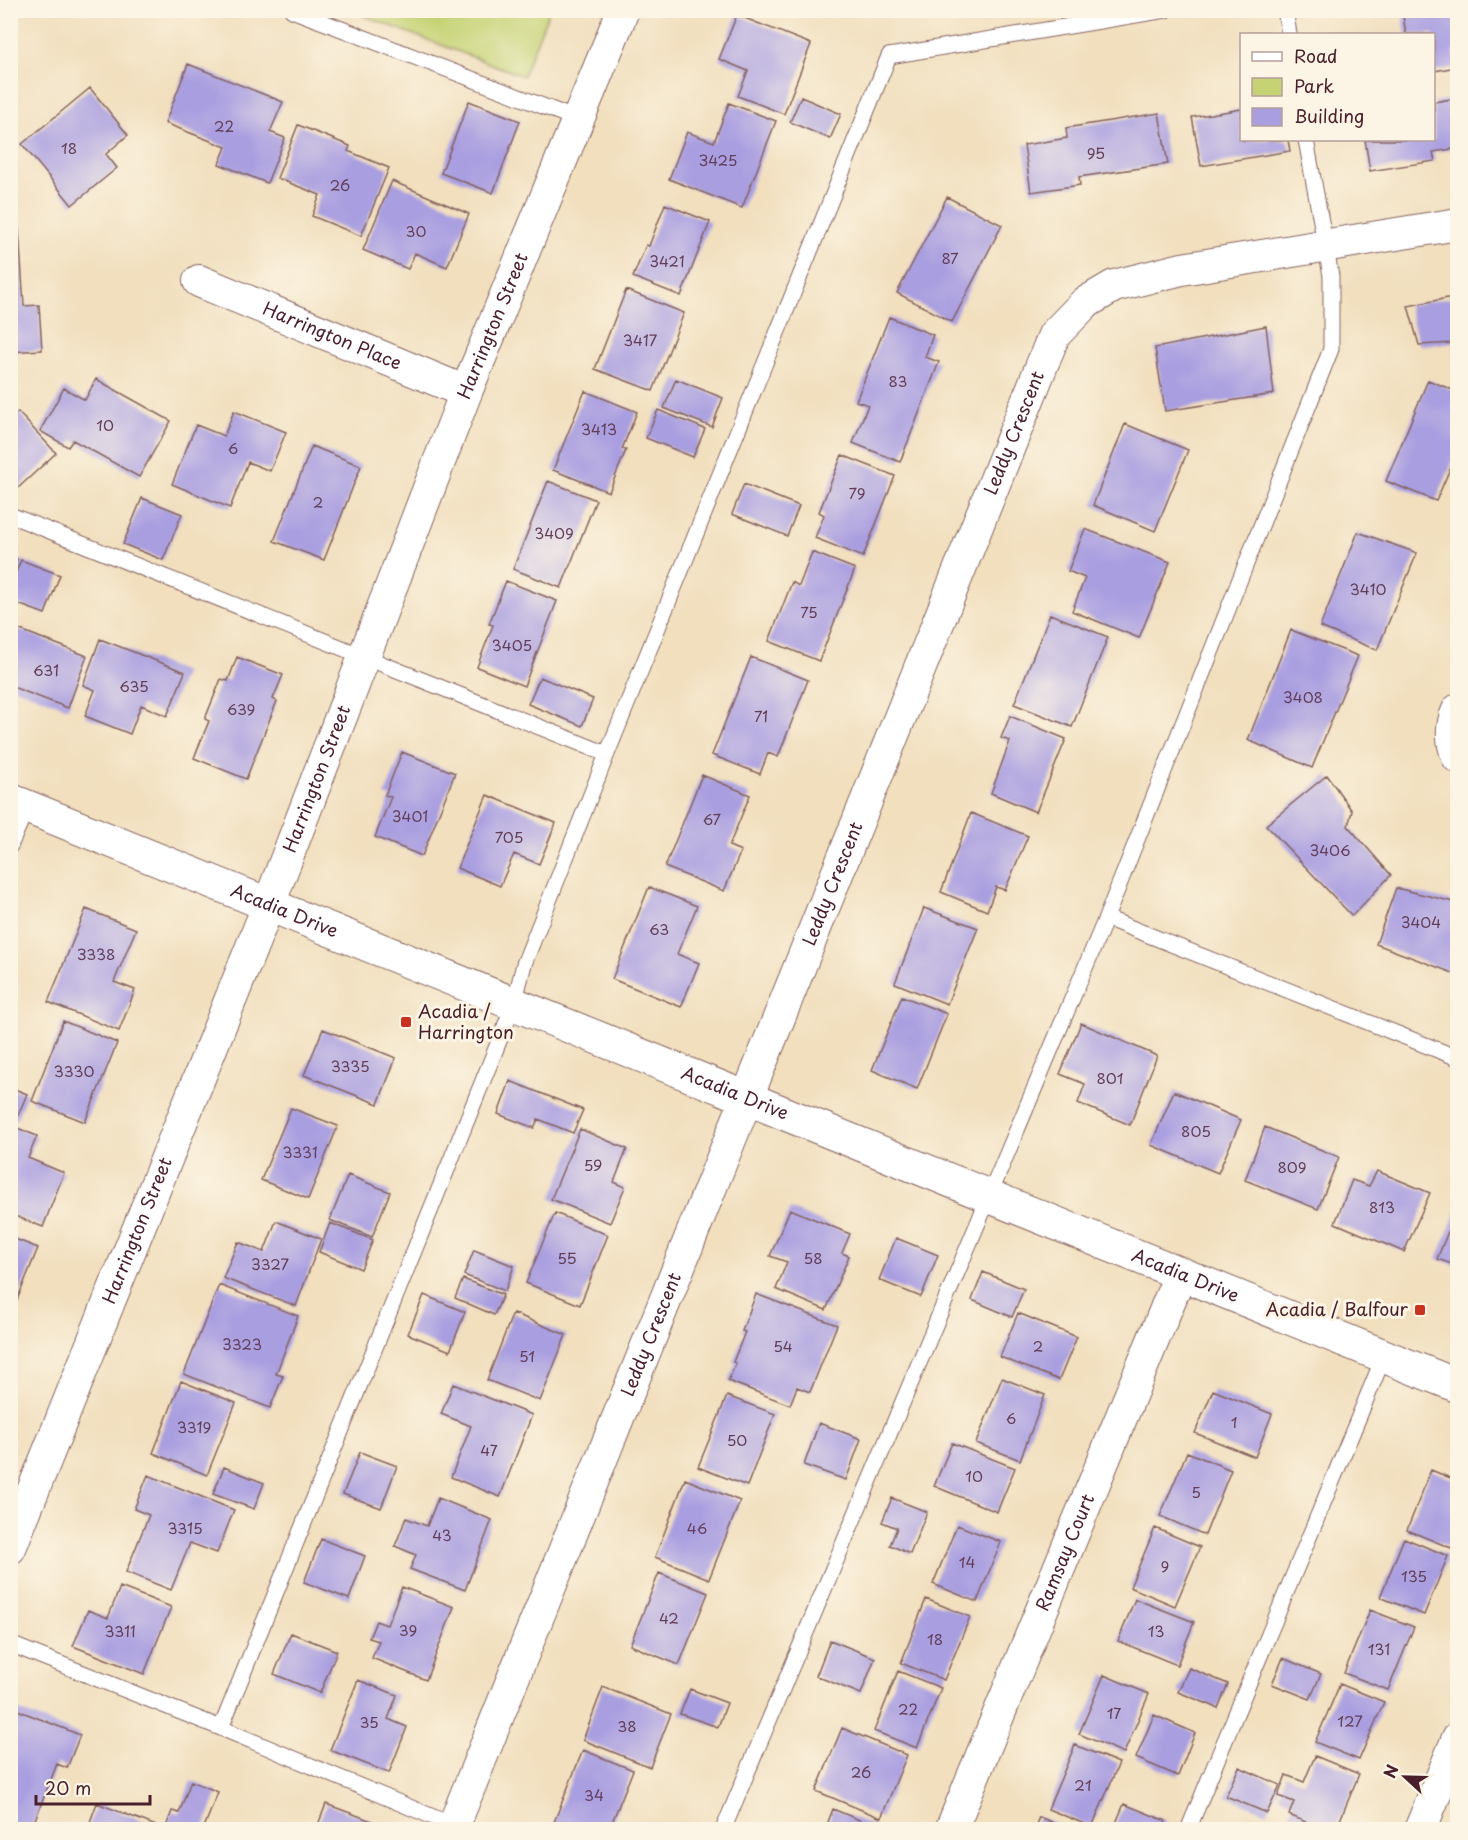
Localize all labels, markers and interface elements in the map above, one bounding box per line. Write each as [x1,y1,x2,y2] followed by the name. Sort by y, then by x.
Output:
[1240,33,1435,141] legend
[1294,42,1338,69] text: Road
[1294,72,1334,99] text: Park
[1294,102,1364,129] text: Building
[214,114,234,137] house number: 22
[61,136,77,159] house number: 18
[1087,141,1105,164] house number: 95
[699,148,737,171] house number: 3425
[330,173,350,196] house number: 26
[406,219,426,242] house number: 30
[941,246,959,269] house number: 87
[450,248,534,403] street label: Harrington Street
[649,249,685,272] house number: 3421
[259,294,406,376] street label: Harrington Place
[623,328,658,351] house number: 3417
[976,367,1050,498] street label: Leddy Crescent
[888,369,908,392] house number: 83
[96,413,114,436] house number: 10
[581,417,617,440] house number: 3413
[228,436,238,459] house number: 6
[848,481,866,504] house number: 79
[313,490,323,513] house number: 2
[534,521,574,544] house number: 3409
[1350,577,1387,600] house number: 3410
[800,600,818,623] house number: 75
[492,633,532,656] house number: 3405
[33,658,59,681] house number: 631
[119,674,149,697] house number: 635
[1283,685,1323,708] house number: 3408
[227,697,255,720] house number: 639
[275,701,356,856] street label: Harrington Street
[754,704,768,727] house number: 71
[392,804,428,827] house number: 3401
[703,807,722,830] house number: 67
[795,817,869,949] street label: Leddy Crescent
[495,825,523,848] house number: 705
[1309,838,1351,861] house number: 3406
[227,876,343,943] street label: Acadia Drive
[1401,910,1441,933] house number: 3404
[649,917,669,940] house number: 63
[77,942,115,965] house number: 3338
[418,997,514,1045] place label: Acadia / Harrington
[399,1015,413,1029] marker: Acadia / Harrington
[330,1054,370,1077] house number: 3335
[678,1058,793,1126] street label: Acadia Drive
[54,1059,94,1082] house number: 3330
[1096,1066,1124,1089] house number: 801
[1181,1119,1211,1142] house number: 805
[282,1140,318,1163] house number: 3331
[95,1153,178,1308] street label: Harrington Street
[584,1153,602,1176] house number: 59
[1277,1155,1307,1178] house number: 809
[1369,1195,1395,1218] house number: 813
[1128,1241,1244,1308] street label: Acadia Drive
[557,1246,577,1269] house number: 55
[803,1246,823,1269] house number: 58
[251,1252,289,1275] house number: 3327
[613,1268,687,1400] street label: Leddy Crescent
[1266,1295,1409,1322] place label: Acadia / Balfour
[1413,1303,1427,1317] marker: Acadia / Balfour
[222,1332,262,1355] house number: 3323
[773,1334,793,1357] house number: 54
[1033,1334,1043,1357] house number: 2
[519,1344,535,1367] house number: 51
[1006,1406,1016,1429] house number: 6
[1231,1410,1237,1433] house number: 1
[177,1415,211,1438] house number: 3319
[727,1428,747,1451] house number: 50
[480,1438,498,1461] house number: 47
[965,1464,983,1487] house number: 10
[1191,1480,1201,1503] house number: 5
[1028,1489,1100,1615] street label: Ramsay Court
[167,1516,203,1539] house number: 3315
[687,1516,707,1539] house number: 46
[432,1523,452,1546] house number: 43
[959,1550,975,1573] house number: 14
[1161,1554,1169,1577] house number: 9
[1401,1564,1427,1587] house number: 135
[659,1606,679,1629] house number: 42
[399,1618,417,1641] house number: 39
[104,1619,136,1642] house number: 3311
[1148,1619,1164,1642] house number: 13
[927,1627,943,1650] house number: 18
[1368,1637,1390,1660] house number: 131
[898,1697,918,1720] house number: 22
[1107,1701,1121,1724] house number: 17
[1337,1709,1363,1732] house number: 127
[359,1710,379,1733] house number: 35
[617,1714,637,1737] house number: 38
[1375,1747,1435,1807] north arrow
[851,1760,871,1783] house number: 26
[1377,1761,1404,1781] text: N
[36,1768,150,1806] scale bar
[1074,1773,1092,1796] house number: 21
[45,1774,91,1801] text: 20 m
[584,1783,604,1806] house number: 34

